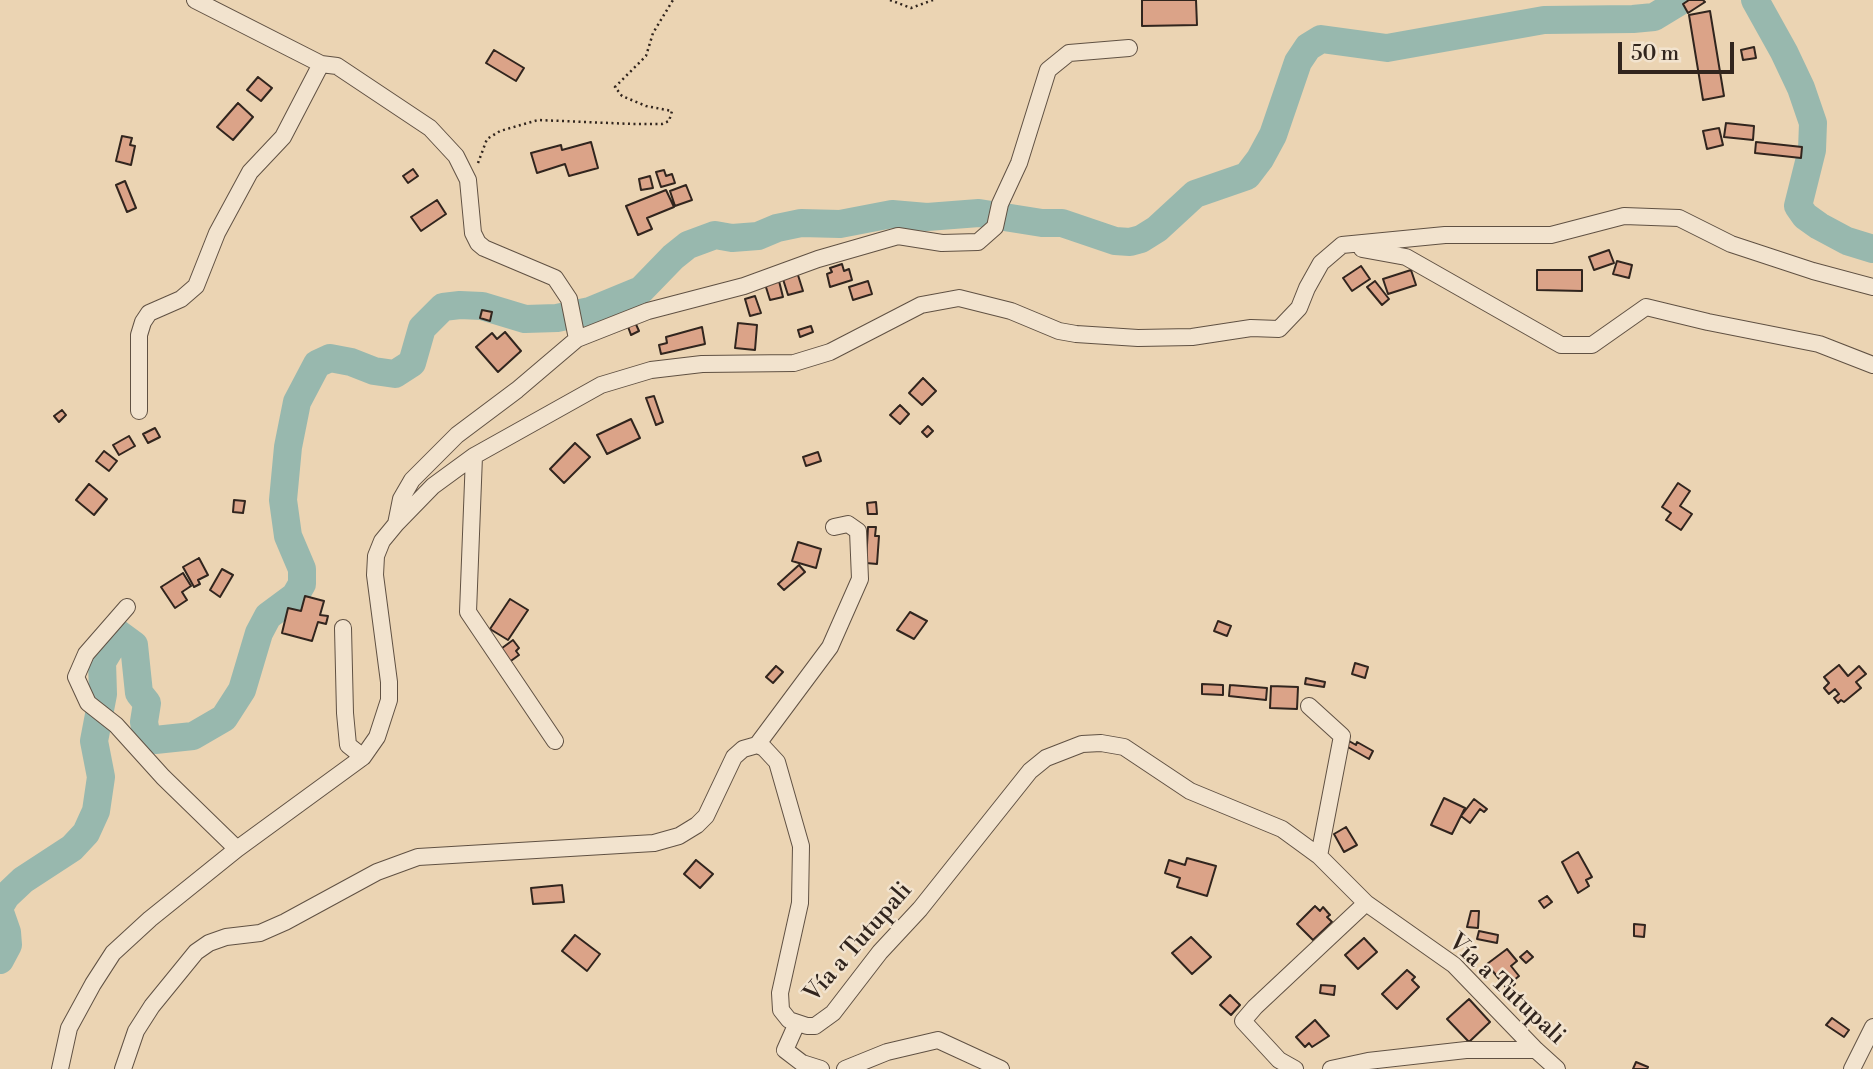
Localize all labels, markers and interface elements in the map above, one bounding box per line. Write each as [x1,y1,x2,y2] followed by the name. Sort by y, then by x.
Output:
[1621,28,1736,72] scale bar
[1631,41,1679,67] text: 50 m
[799,877,919,1009] street label: Vía a Tutupali
[1441,928,1571,1052] street label: Vía a Tutupali

